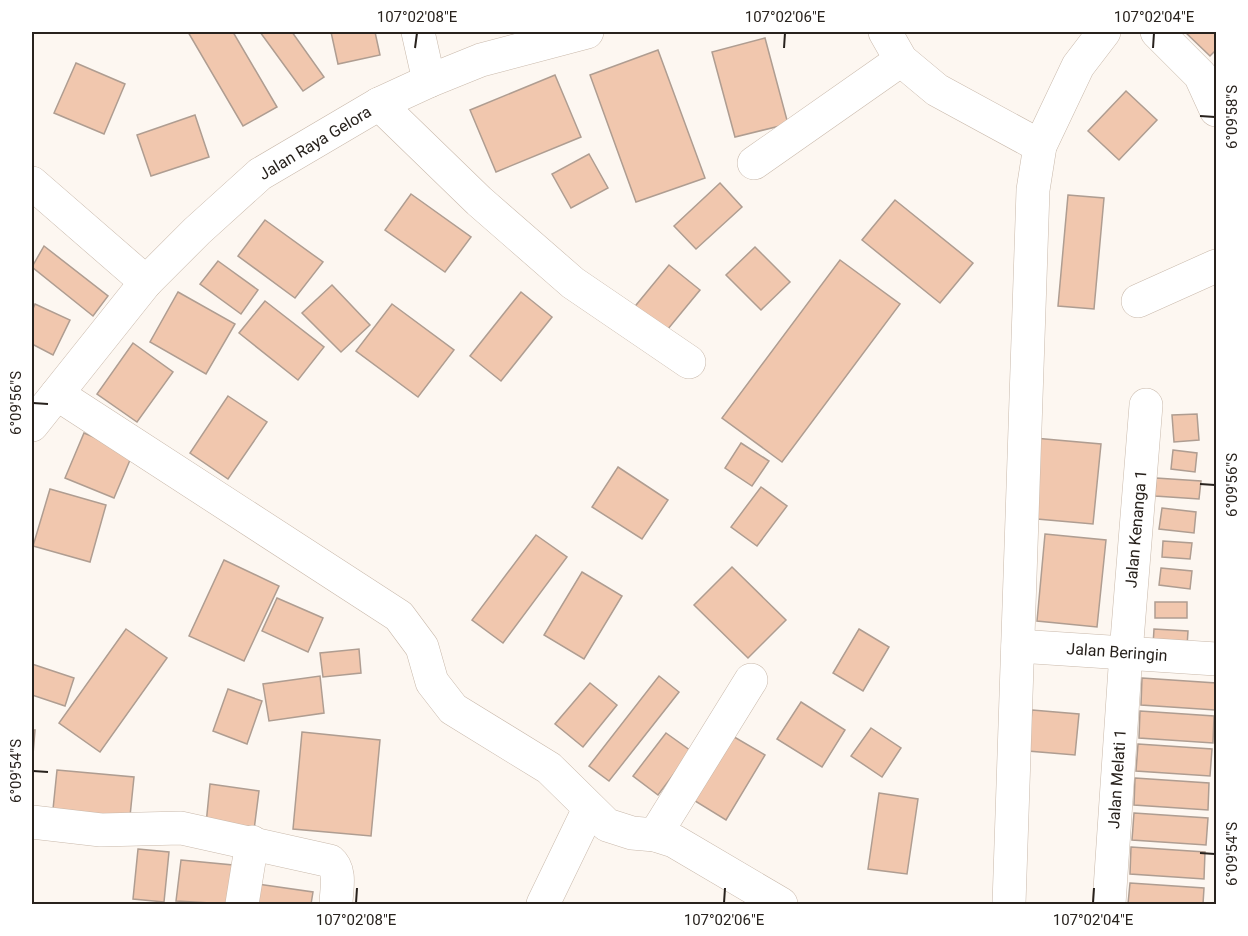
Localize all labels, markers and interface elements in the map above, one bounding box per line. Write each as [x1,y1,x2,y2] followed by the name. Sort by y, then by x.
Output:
[377,8,458,26] text: 107°02'08"E
[745,8,826,26] text: 107°02'06"E
[1114,8,1195,26] text: 107°02'04"E
[1223,85,1241,149] text: 6°09'58"S
[255,102,375,184] street label: Jalan Raya Gelora
[7,371,25,435] text: 6°09'56"S
[1223,453,1241,517] text: 6°09'56"S
[1121,469,1151,589] street label: Jalan Kenanga 1
[1066,639,1168,665] street label: Jalan Beringin
[1104,728,1130,830] street label: Jalan Melati 1
[7,739,25,803] text: 6°09'54"S
[1223,822,1241,886] text: 6°09'54"S
[316,911,397,929] text: 107°02'08"E
[684,911,765,929] text: 107°02'06"E
[1053,911,1134,929] text: 107°02'04"E

